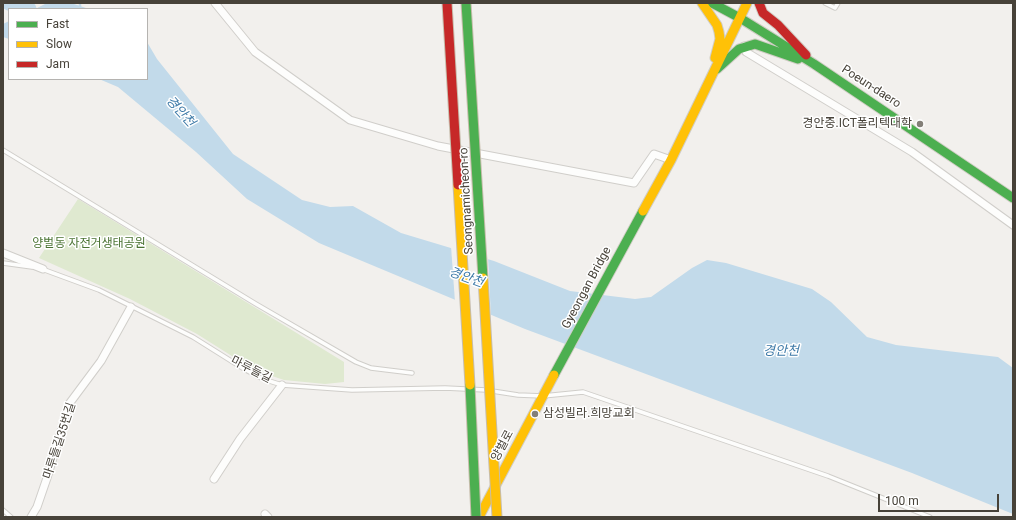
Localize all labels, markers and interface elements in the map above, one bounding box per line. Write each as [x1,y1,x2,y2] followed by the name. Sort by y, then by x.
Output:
[8,8,148,80] legend
[46,17,69,31] text: Fast
[46,37,72,51] text: Slow
[46,57,70,71] text: Jam
[839,63,903,111] street label: Poeun-daero
[162,93,198,131] water label: 경안천
[802,117,912,131] place label: 경안중.ICT폴리텍대학
[915,119,925,129] marker: 경안중.ICT폴리텍대학
[457,147,477,255] street label: Seongnamicheon-ro
[32,237,146,251] park label: 양벌동 자전거생태공원
[559,245,615,331] street label: Gyeongan Bridge
[446,265,486,291] water label: 경안천
[763,344,799,360] water label: 경안천
[228,354,274,386] street label: 마루들길
[41,401,79,481] street label: 마루들길35번길
[543,407,634,421] place label: 삼성빌라.희망교회
[530,409,540,419] marker: 삼성빌라.희망교회
[489,428,517,464] street label: 양벌로
[880,486,1001,512] scale bar
[885,494,919,508] text: 100 m

